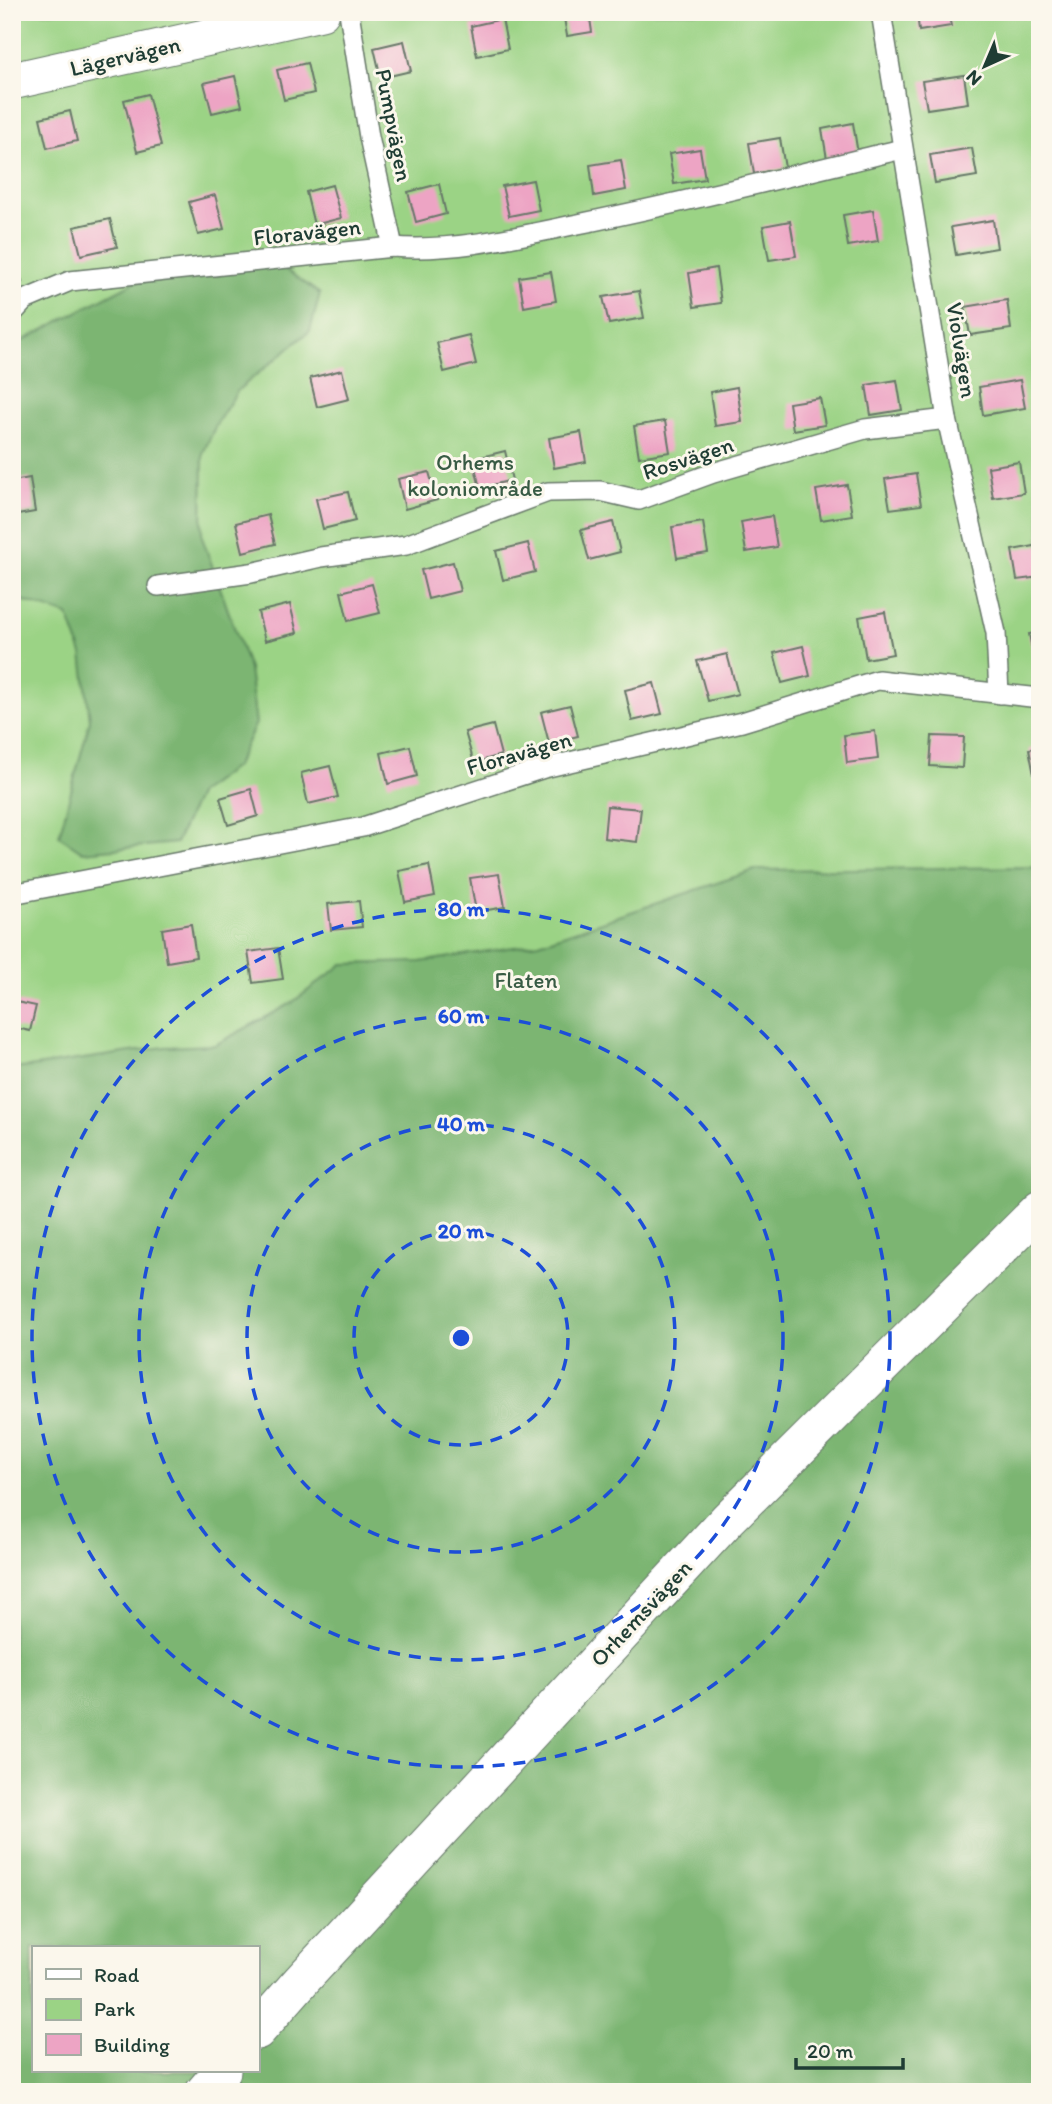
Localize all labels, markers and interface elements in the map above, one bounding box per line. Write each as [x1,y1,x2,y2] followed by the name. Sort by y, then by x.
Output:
[67,30,183,82] street label: Lägervägen
[950,32,1020,102] north arrow
[961,65,986,91] text: N
[369,66,419,184] street label: Pumpvägen
[252,212,362,252] street label: Floravägen
[941,300,983,400] street label: Violvägen
[639,430,737,486] street label: Rosvägen
[407,448,543,502] park label: Orhems koloniområde
[463,725,575,781] street label: Floravägen
[438,896,485,921] text: 80 m
[495,966,557,994] park label: Flaten
[438,1003,485,1028] text: 60 m
[437,1111,485,1136] text: 40 m
[438,1218,485,1243] text: 20 m
[449,1326,473,1350] centre of rings
[584,1554,698,1672] street label: Orhemsvägen
[32,1946,259,2072] legend
[94,1962,140,1987] text: Road
[94,1996,136,2021] text: Park
[796,2027,903,2071] scale bar
[94,2032,170,2057] text: Building
[807,2038,854,2063] text: 20 m

